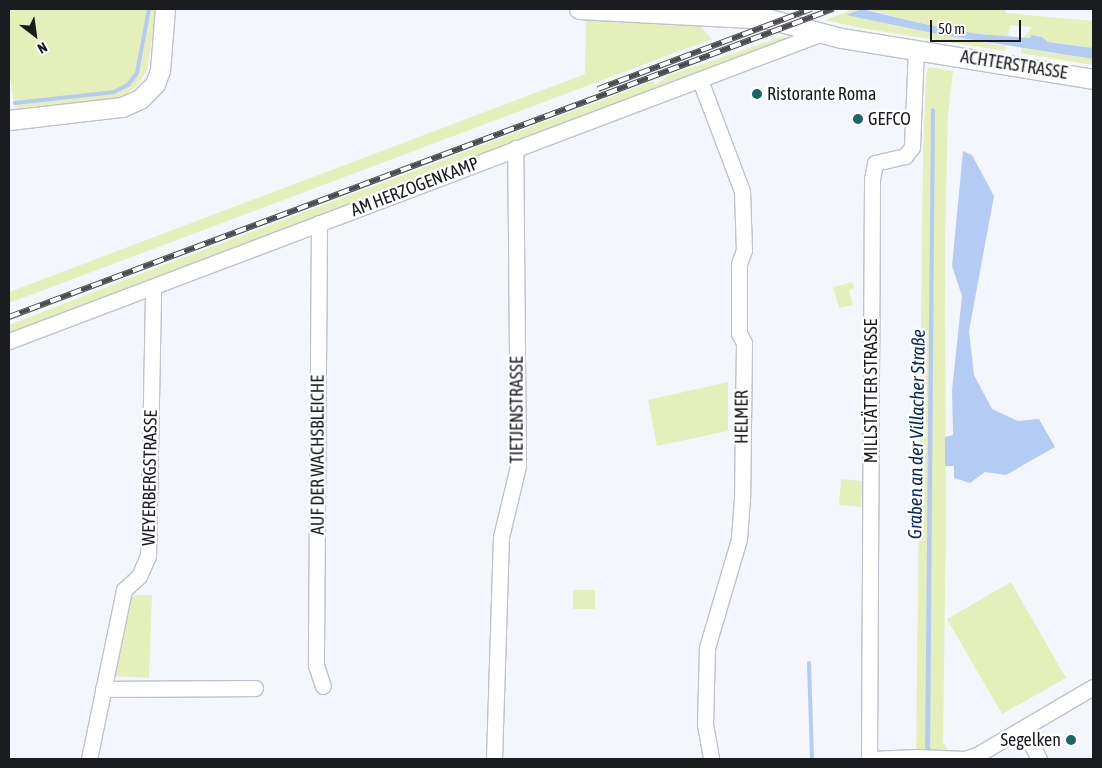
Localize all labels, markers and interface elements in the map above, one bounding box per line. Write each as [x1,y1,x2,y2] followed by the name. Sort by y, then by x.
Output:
[10,10,60,60] north arrow
[932,10,1023,42] scale bar
[938,20,965,37] text: 50 m
[35,39,50,57] text: N
[959,46,1069,84] street label: ACHTERSTRASSE
[767,83,876,105] place label: Ristorante Roma
[751,88,763,100] marker: Ristorante Roma
[868,108,911,130] place label: GEFCO
[852,113,864,125] marker: GEFCO
[348,153,482,221] street label: AM HERZOGENKAMP
[860,319,882,463] street label: MILLSTÄTTER STRASSE
[904,329,930,539] water label: Graben an der Villacher Straße
[506,356,528,464] street label: TIETJENSTRASSE
[307,375,329,535] street label: AUF DER WACHSBLEICHE
[731,390,753,444] street label: HELMER
[138,410,162,546] street label: WEYERBERGSTRASSE
[1000,729,1061,751] place label: Segelken
[1065,734,1077,746] marker: Segelken

